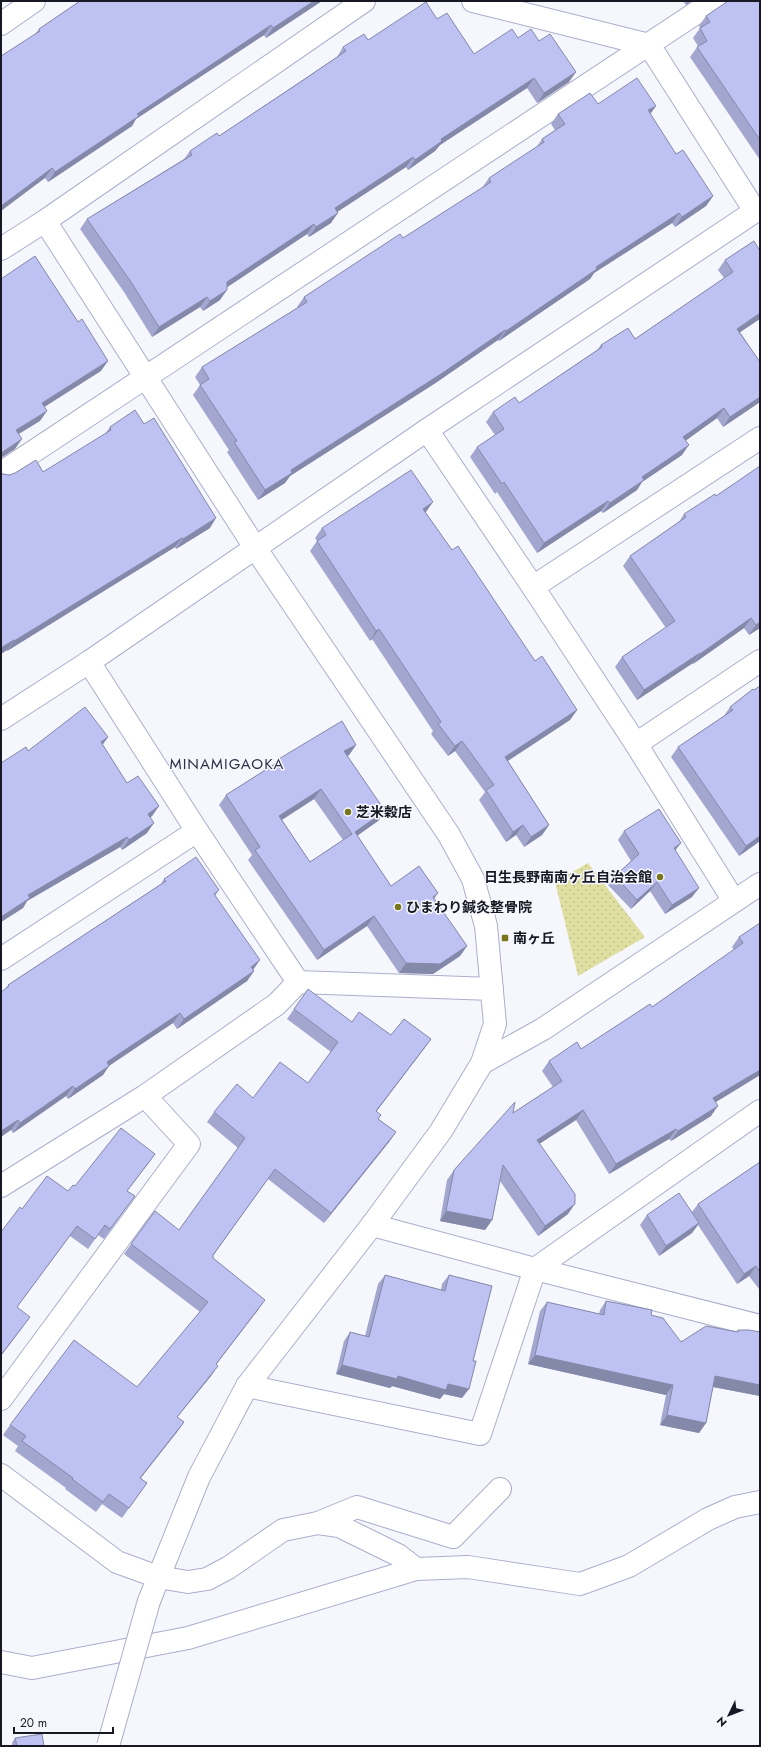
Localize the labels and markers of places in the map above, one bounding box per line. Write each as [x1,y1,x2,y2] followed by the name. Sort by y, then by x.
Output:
[356,802,412,822] place label: 芝米穀店
[343,807,353,817] marker: 芝米穀店
[484,867,652,887] place label: 日生長野南南ヶ丘自治会館
[655,872,665,882] marker: 日生長野南南ヶ丘自治会館
[406,897,532,917] place label: ひまわり鍼灸整骨院
[393,902,403,912] marker: ひまわり鍼灸整骨院
[513,928,555,948] place label: 南ヶ丘
[500,933,510,943] marker: 南ヶ丘

